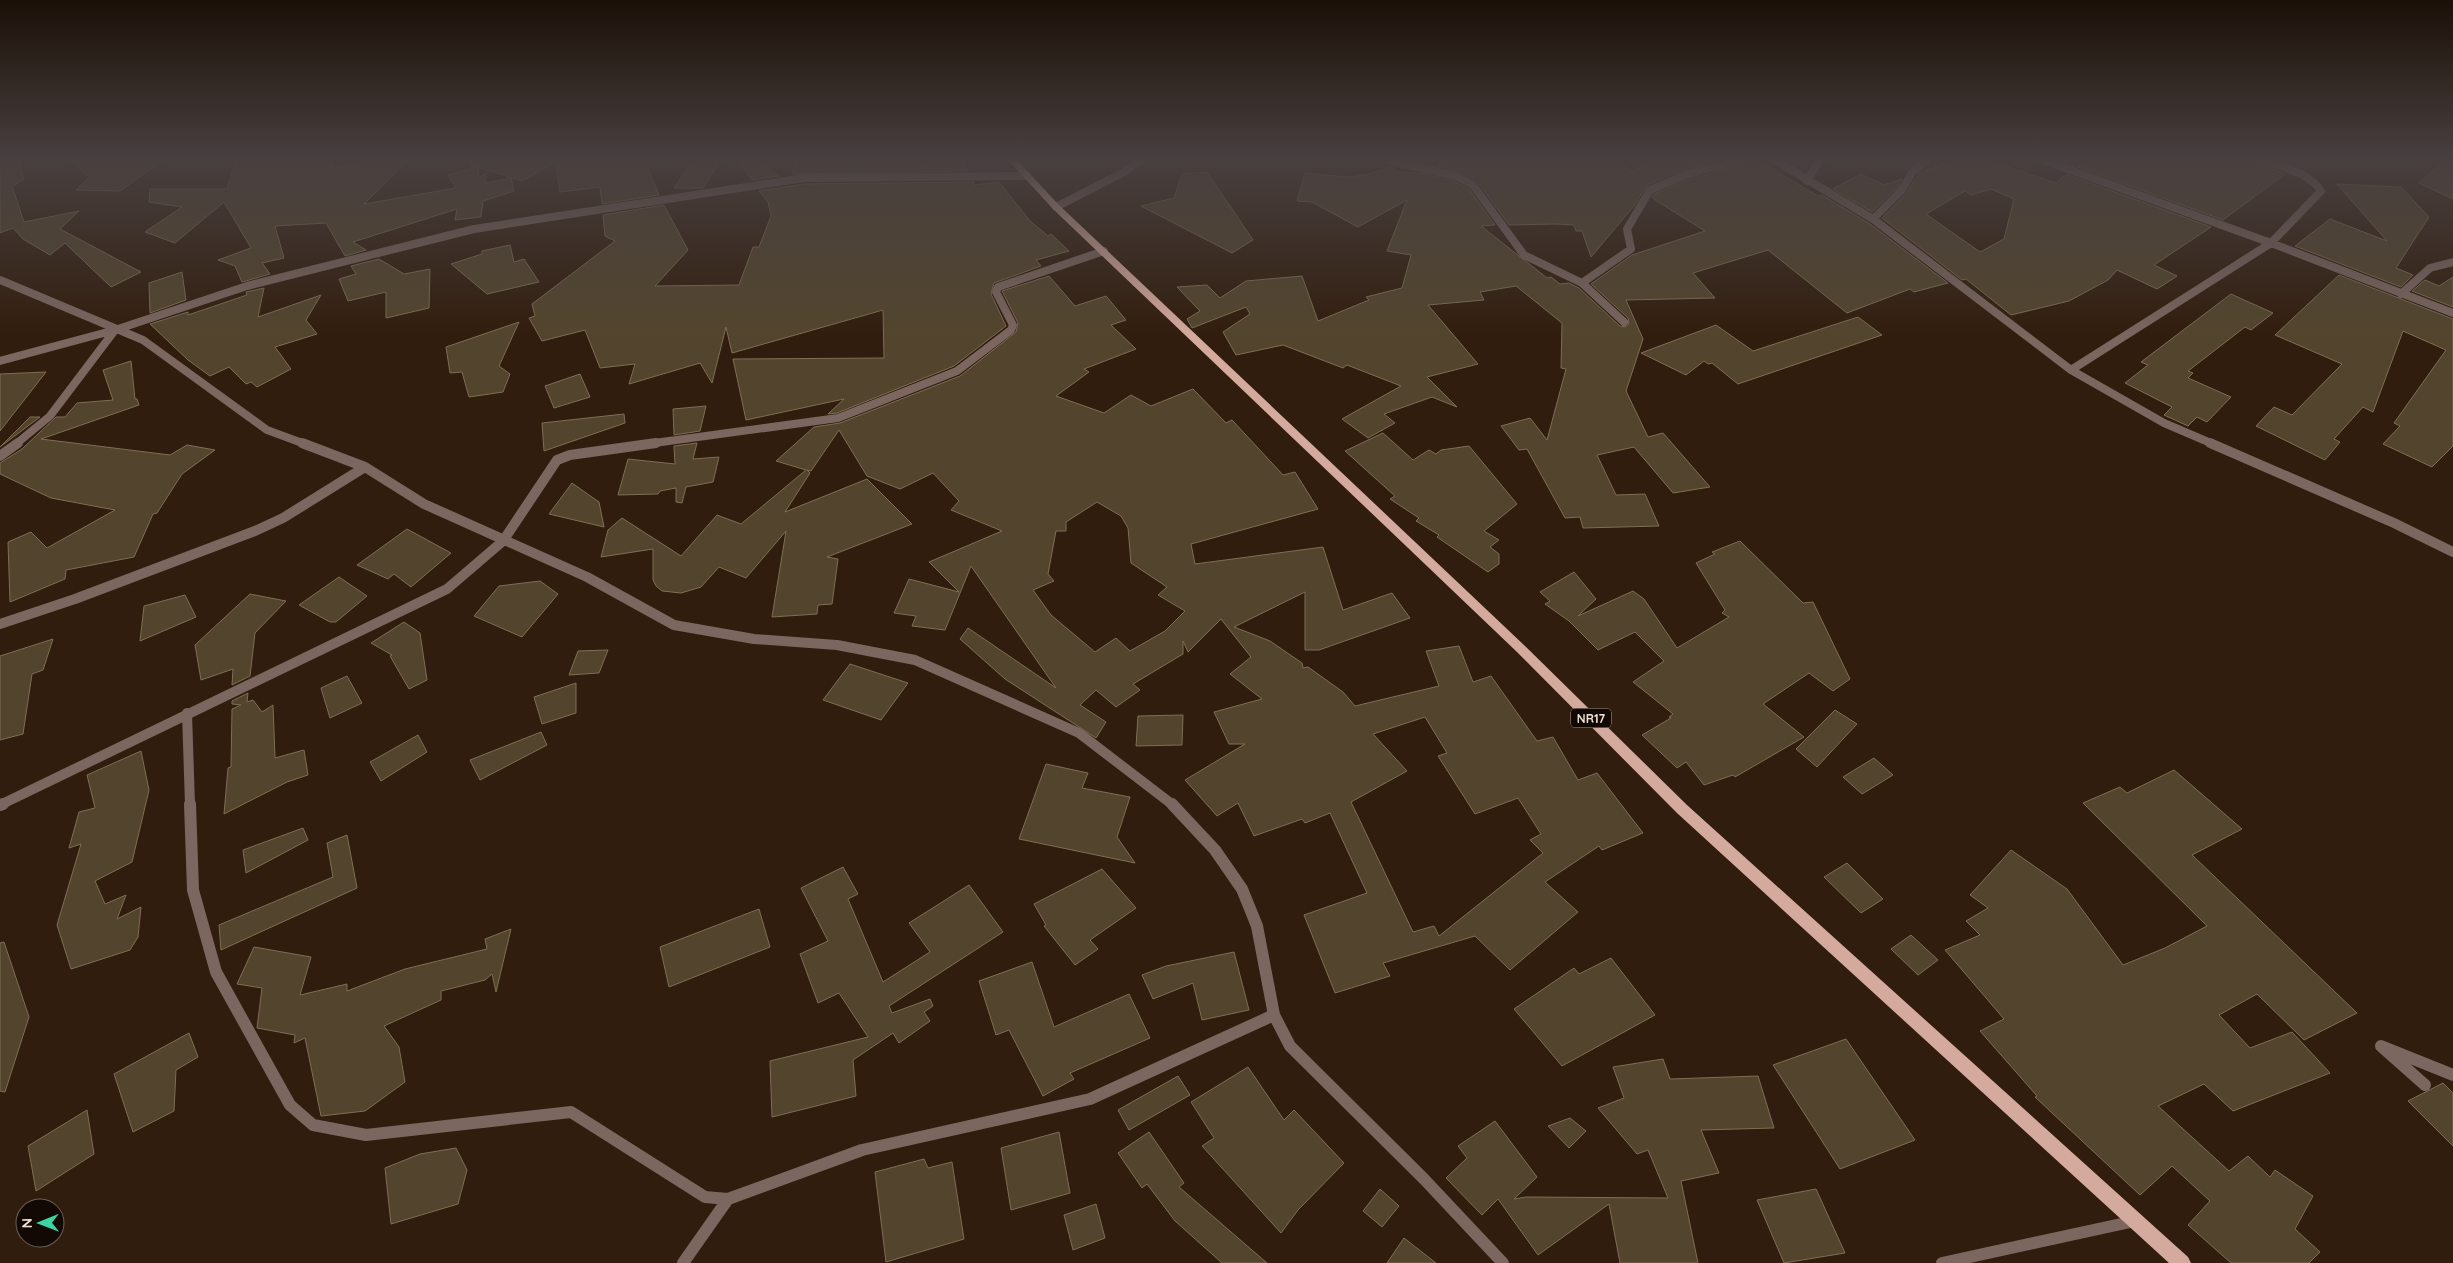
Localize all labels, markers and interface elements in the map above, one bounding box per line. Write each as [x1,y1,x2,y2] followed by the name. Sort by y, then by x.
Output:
[1571,708,1611,728] road number: NR17
[15,1198,65,1248] north arrow
[18,1218,36,1229] text: N

